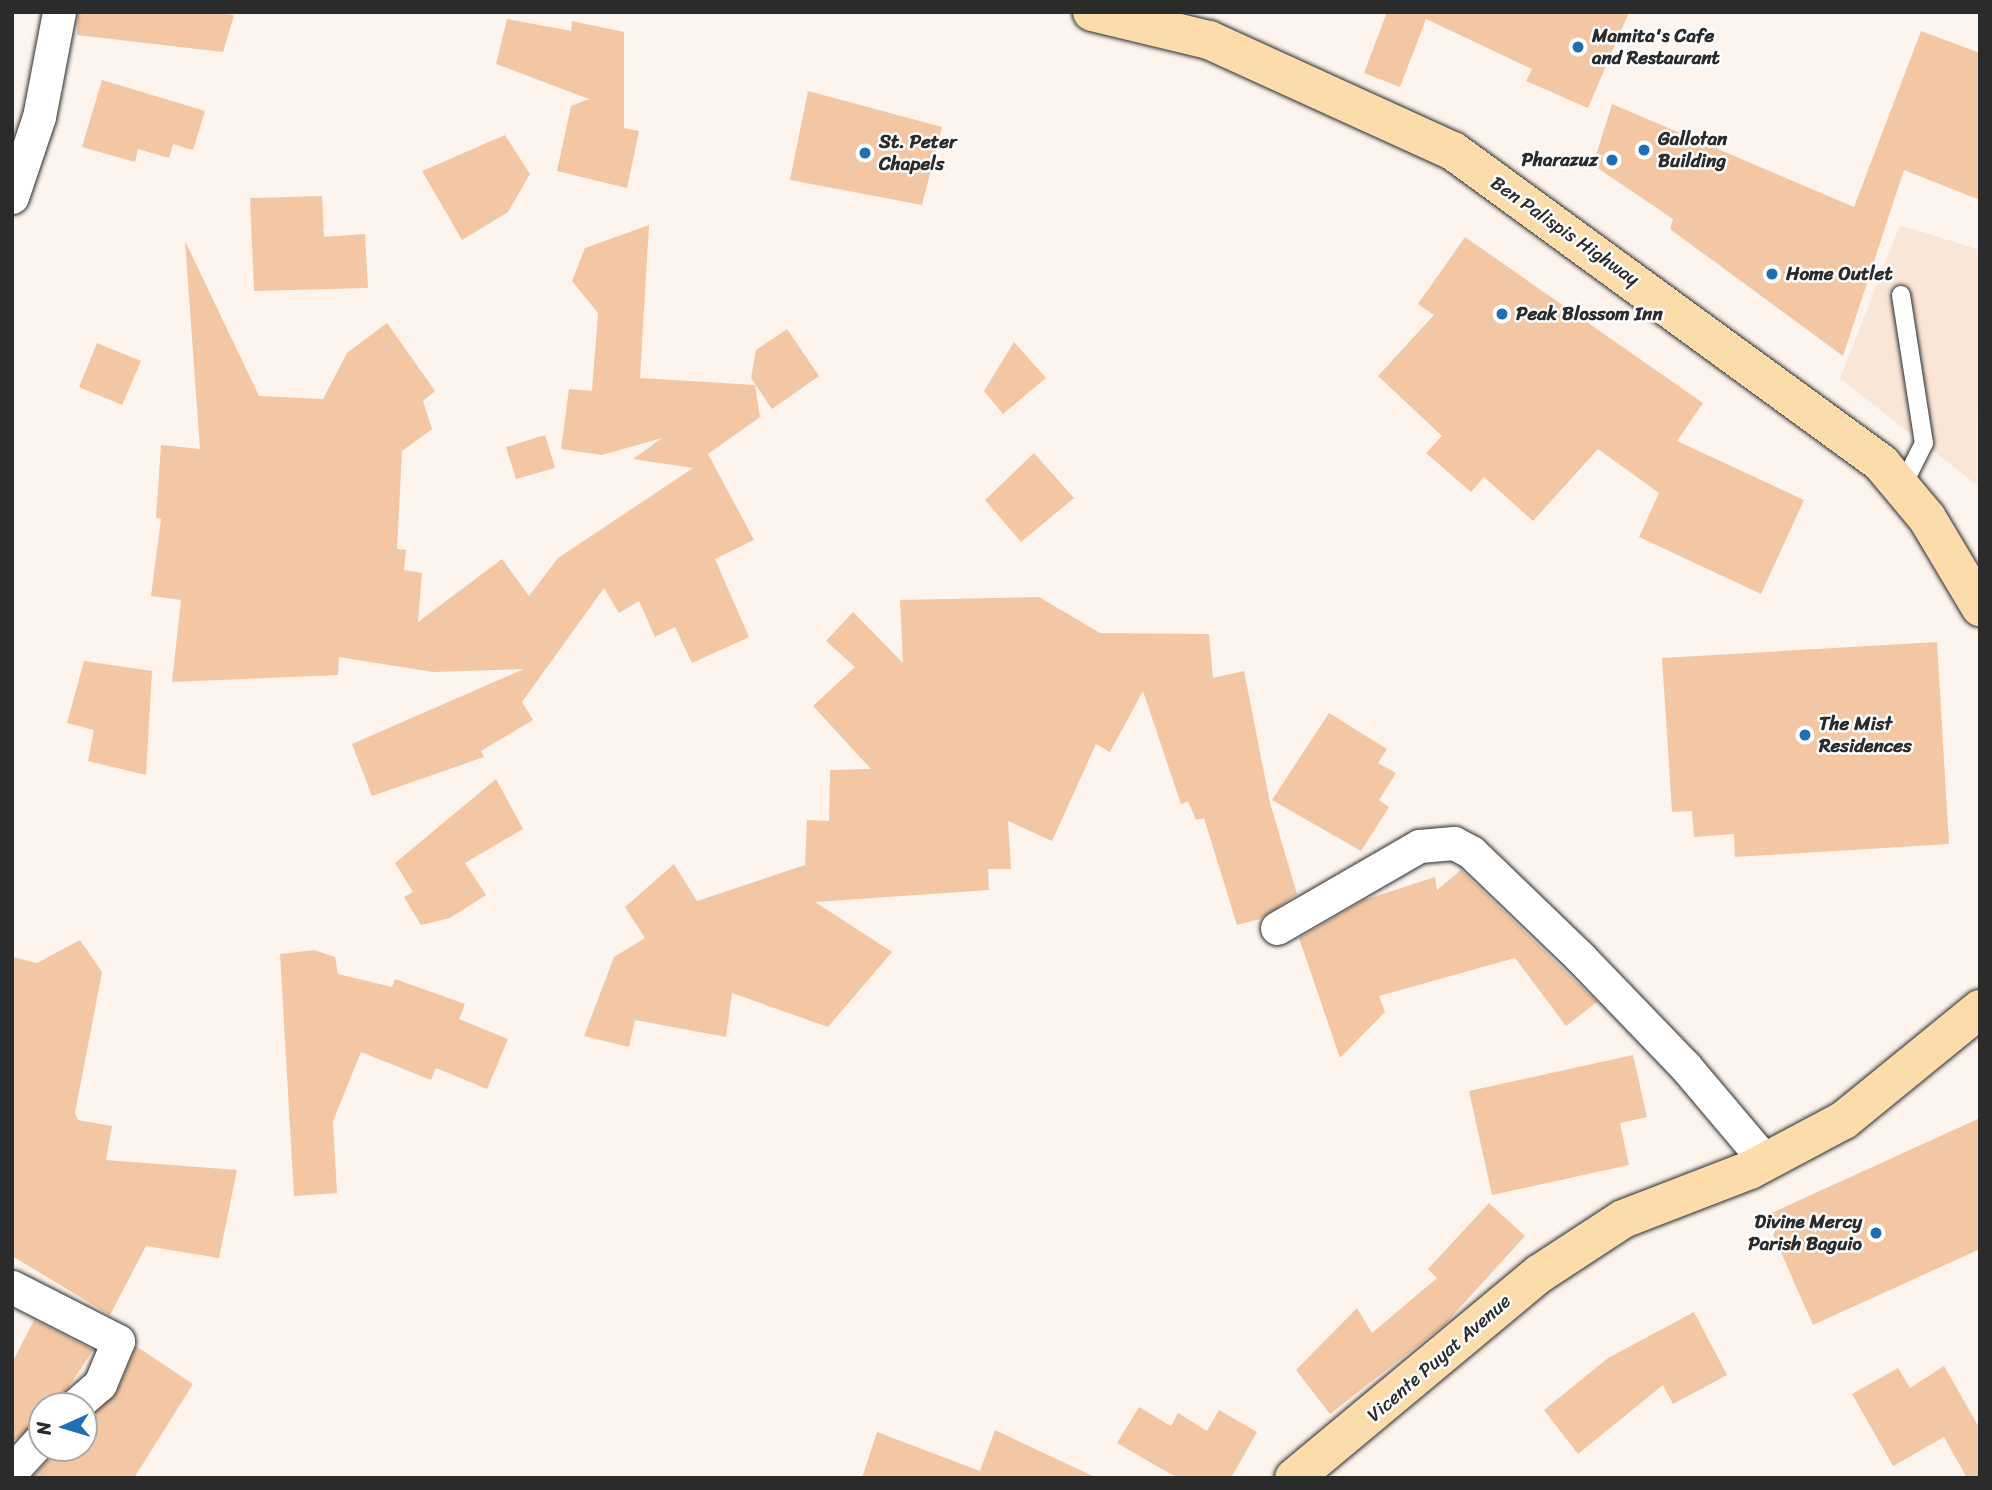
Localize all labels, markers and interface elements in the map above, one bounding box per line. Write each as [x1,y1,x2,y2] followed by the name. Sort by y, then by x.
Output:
[1592,25,1721,69] place label: Mamita's Cafe and Restaurant
[1570,39,1586,55] marker: Mamita's Cafe and Restaurant
[1658,128,1727,172] place label: Gallotan Building
[879,131,957,175] place label: St. Peter Chapels
[1636,142,1652,158] marker: Gallotan Building
[857,145,873,161] marker: St. Peter Chapels
[1521,149,1598,171] place label: Pharazuz
[1604,152,1620,168] marker: Pharazuz
[1486,171,1644,291] street label: Ben Palispis Highway
[1786,263,1892,285] place label: Home Outlet
[1764,266,1780,282] marker: Home Outlet
[1516,303,1663,325] place label: Peak Blossom Inn
[1494,306,1510,322] marker: Peak Blossom Inn
[1819,713,1912,757] place label: The Mist Residences
[1797,727,1813,743] marker: The Mist Residences
[1748,1211,1862,1255] place label: Divine Mercy Parish Baguio
[1868,1225,1884,1241] marker: Divine Mercy Parish Baguio
[1363,1289,1515,1427] street label: Vicente Puyat Avenue
[28,1392,98,1462] north arrow
[27,1421,60,1436] text: N

